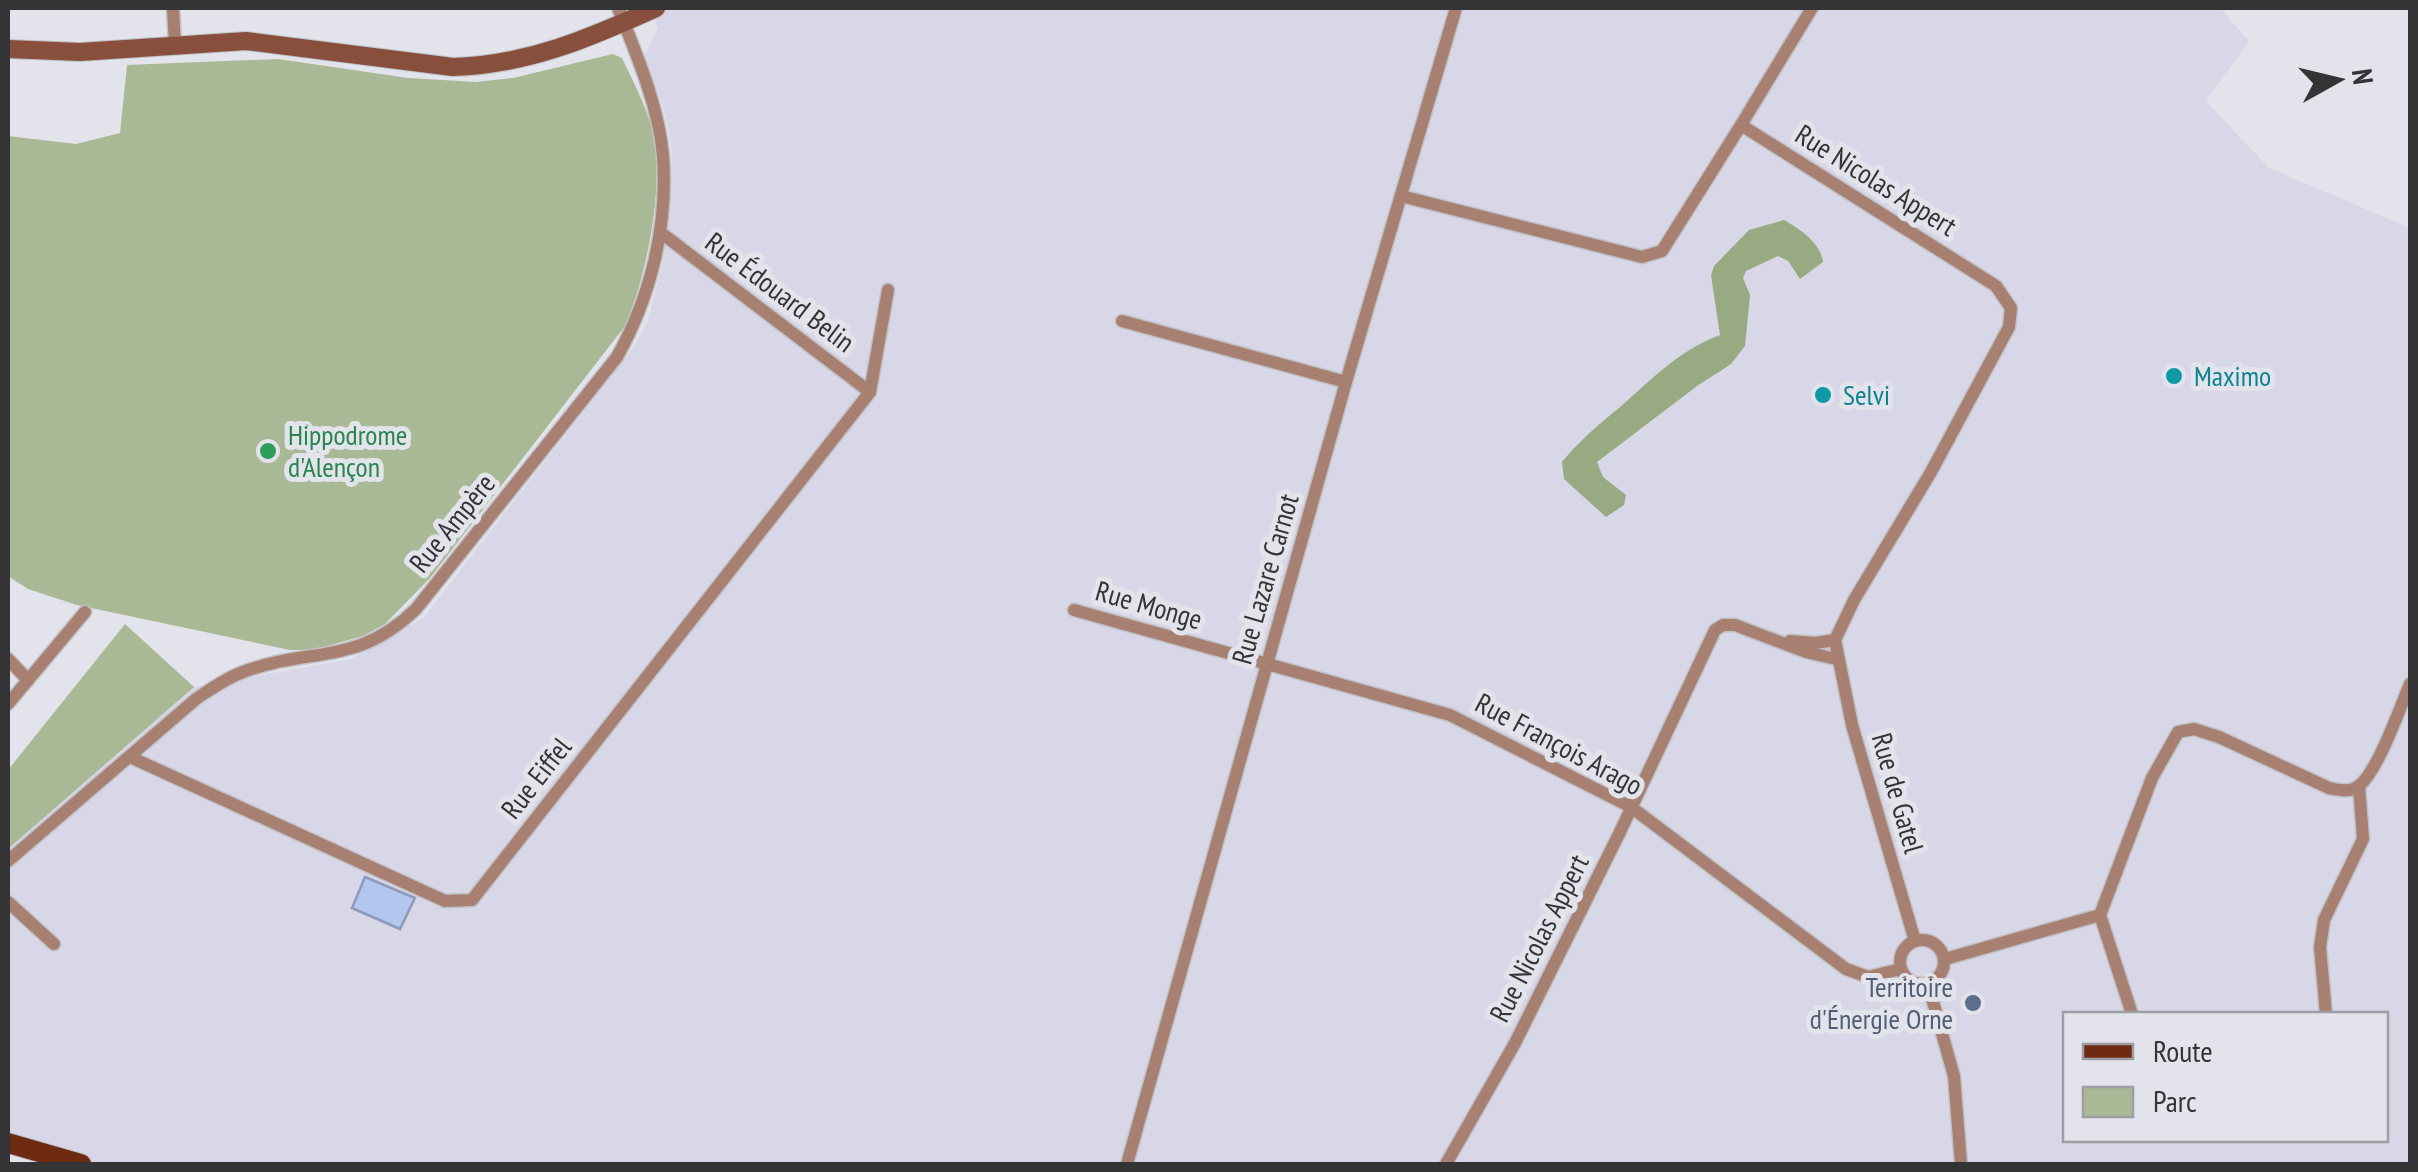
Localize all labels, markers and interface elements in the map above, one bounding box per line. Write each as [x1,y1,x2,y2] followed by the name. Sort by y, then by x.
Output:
[2288,30,2388,130] north arrow
[2344,66,2383,87] text: N
[1789,115,1964,244] street label: Rue Nicolas Appert
[698,223,863,360] street label: Rue Édouard Belin
[2194,357,2271,394] place label: Maximo
[2163,365,2185,387] marker: Maximo
[1843,376,1890,413] place label: Selvi
[1812,384,1834,406] marker: Selvi
[288,416,407,485] place label: Hippodrome d'Alençon
[257,440,279,462] marker: Hippodrome d'Alençon
[400,466,503,580] street label: Rue Ampère
[1223,489,1307,668] street label: Rue Lazare Carnot
[1092,572,1207,637] street label: Rue Monge
[1469,684,1649,803] street label: Rue François Arago
[492,729,579,826] street label: Rue Eiffel
[1864,729,1933,858] street label: Rue de Gatel
[1480,847,1597,1028] street label: Rue Nicolas Appert
[1810,968,1953,1037] place label: Territoire d'Énergie Orne
[1962,992,1984,1014] marker: Territoire d'Énergie Orne
[2063,1012,2388,1142] legend
[2153,1031,2213,1070] text: Route
[2153,1081,2197,1120] text: Parc

